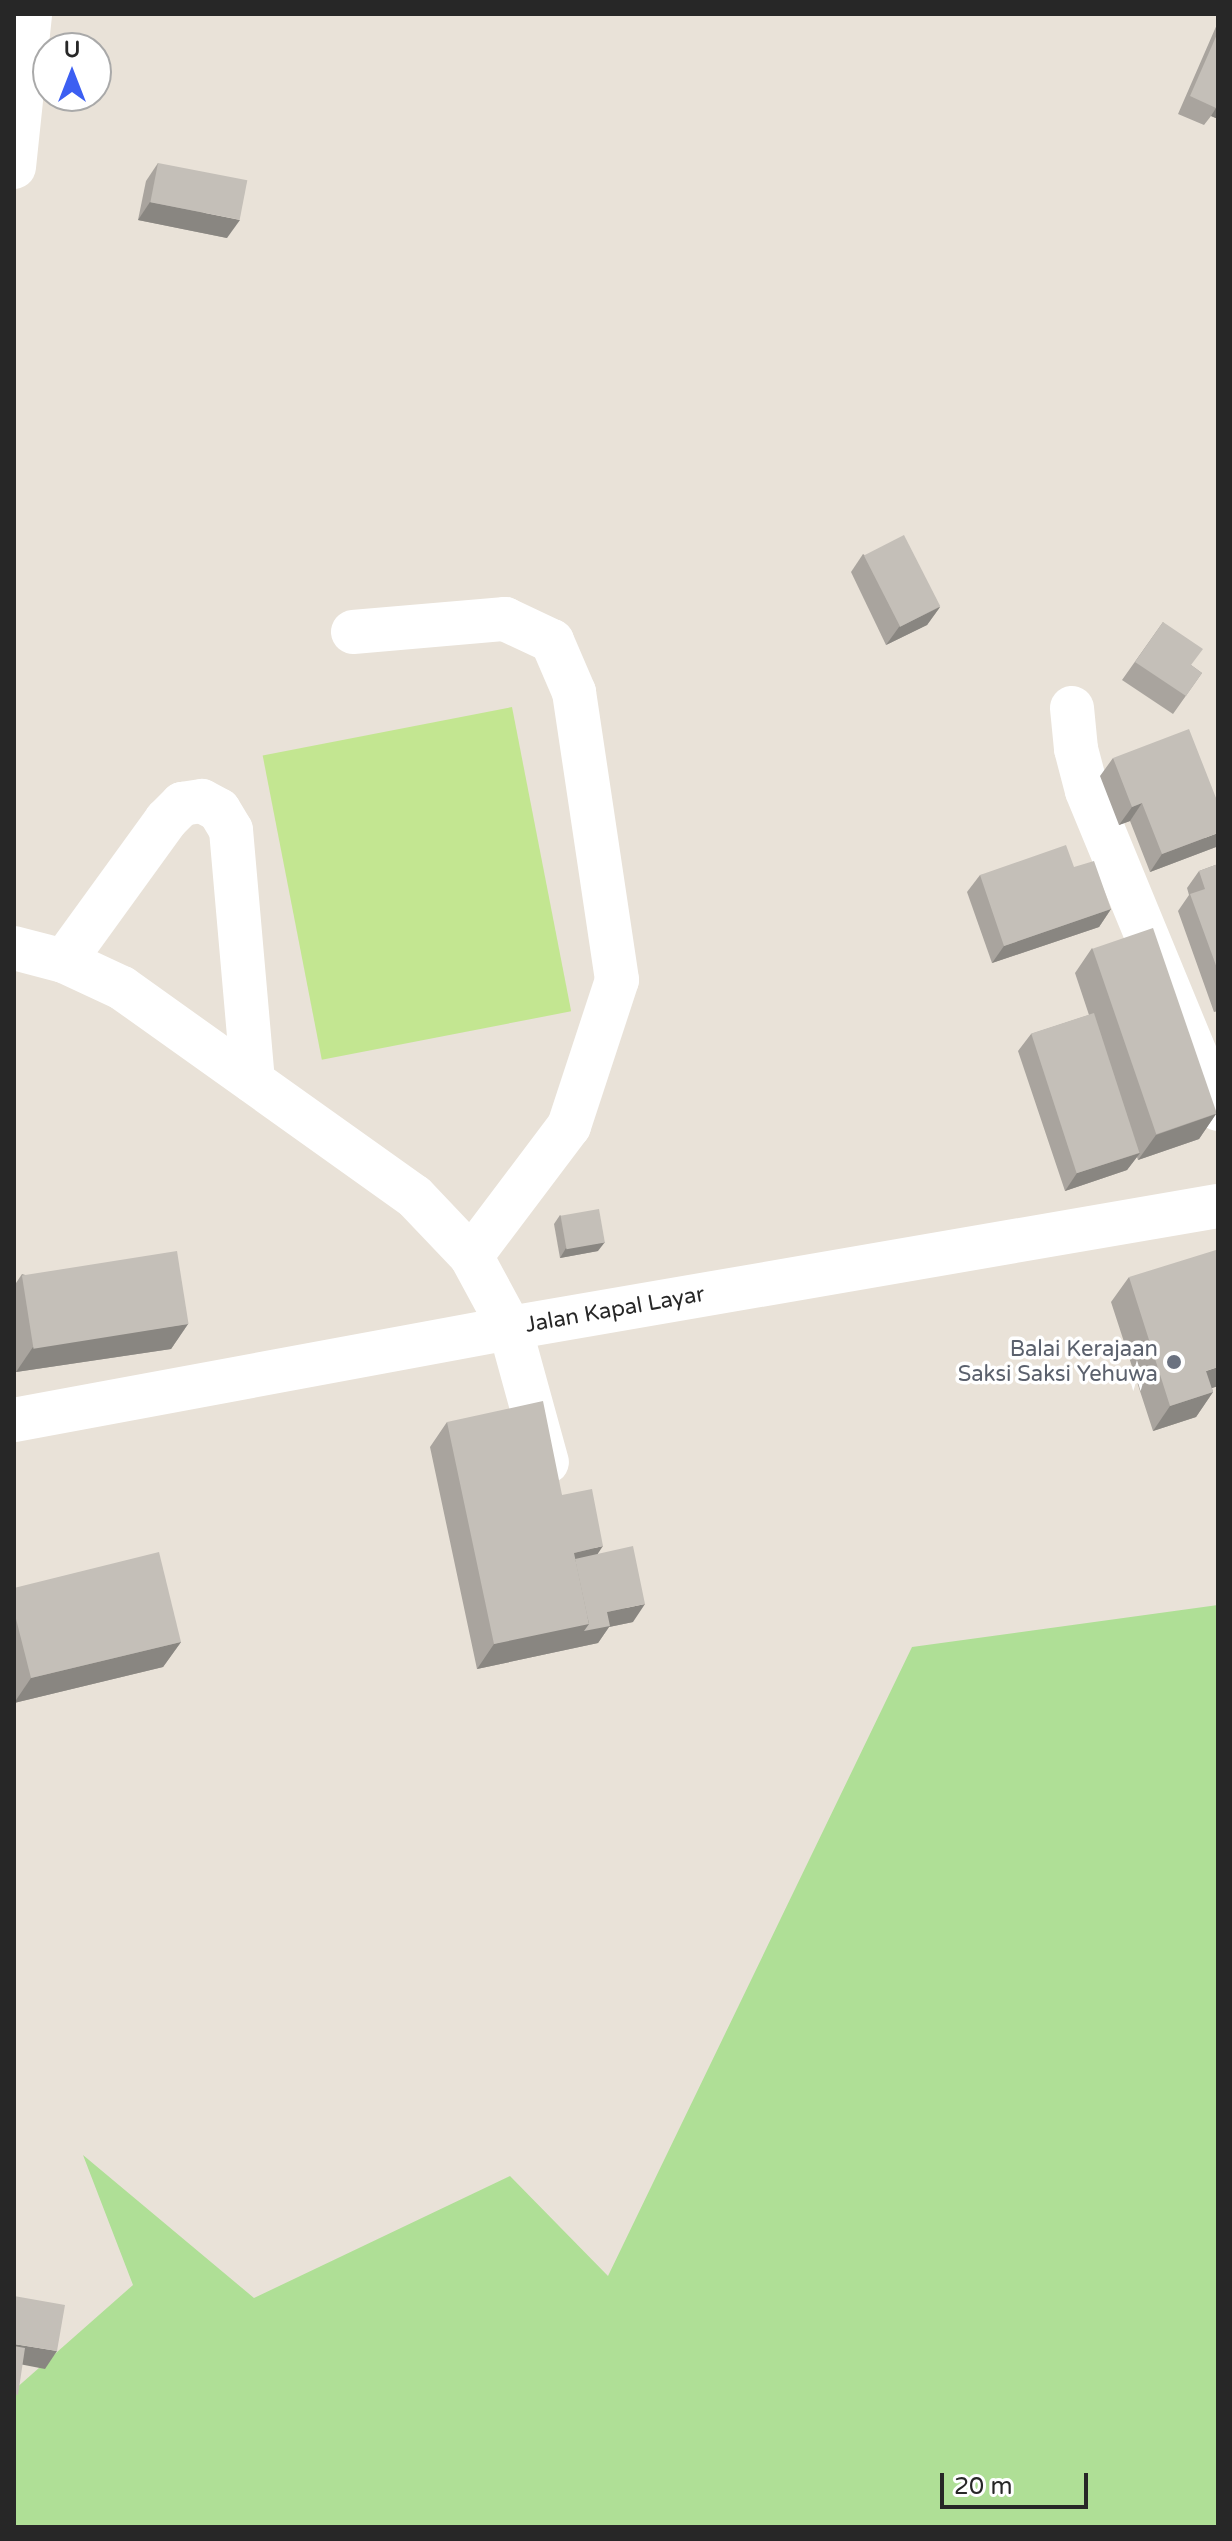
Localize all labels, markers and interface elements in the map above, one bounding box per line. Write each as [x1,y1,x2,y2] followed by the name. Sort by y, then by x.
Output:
[32,32,112,112] north arrow
[64,37,80,63] text: U
[523,1281,707,1339] street label: Jalan Kapal Layar
[958,1336,1158,1388] place label: Balai Kerajaan Saksi Saksi Yehuwa
[1165,1353,1183,1371] marker: Balai Kerajaan Saksi Saksi Yehuwa
[944,2457,1092,2507] scale bar
[954,2472,1012,2501] text: 20 m

